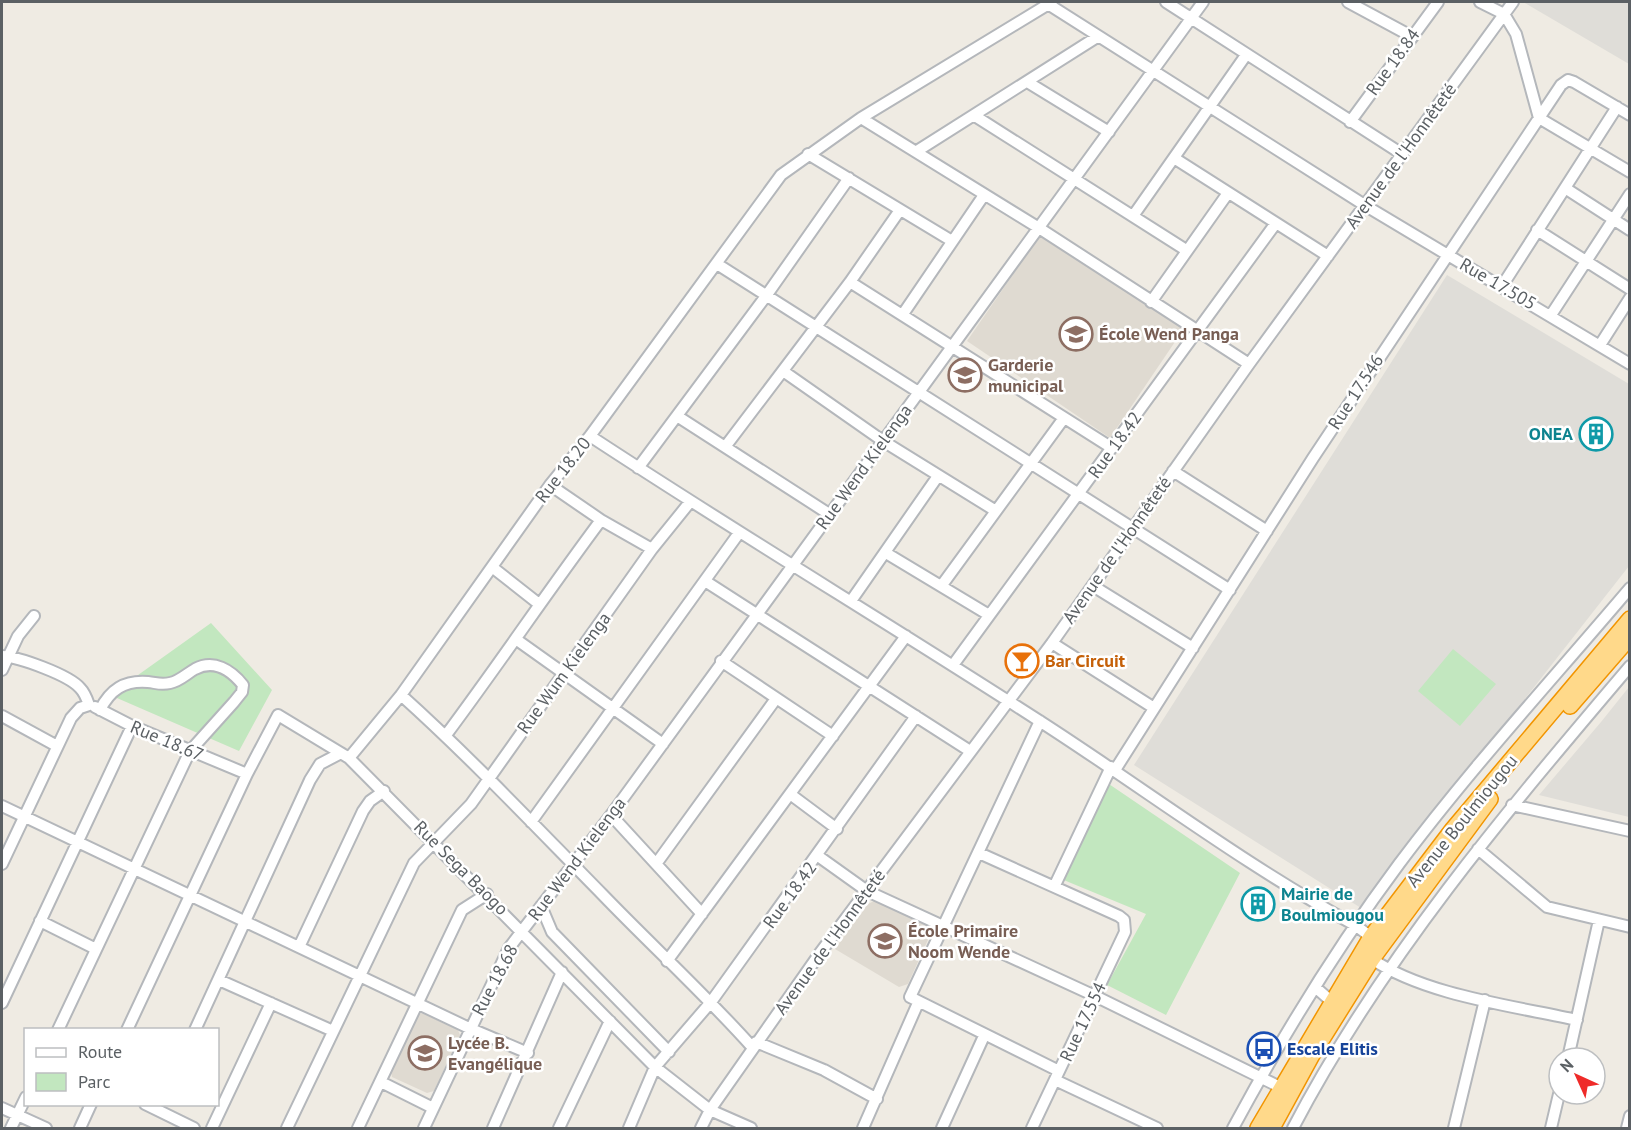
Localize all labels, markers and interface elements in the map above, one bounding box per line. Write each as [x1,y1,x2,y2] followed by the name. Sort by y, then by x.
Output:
[1361,24,1425,100] street label: Rue 18.84
[1340,78,1461,233] street label: Avenue de l'Honnêteté
[1456,252,1541,315] street label: Rue 17.505
[1058,316,1094,352] school or university icon: École Wend Panga
[1099,322,1239,345] place label: École Wend Panga
[1323,350,1388,434] street label: Rue 17.546
[988,353,1064,397] place label: Garderie municipal
[947,357,983,393] school or university icon: Garderie municipal
[810,400,917,534] street label: Rue Wend Kielenga
[1083,407,1147,483] street label: Rue 18.42
[1578,416,1614,452] building icon: ONEA
[1529,422,1573,445] place label: ONEA
[530,432,596,507] street label: Rue 18.20
[1057,472,1176,628] street label: Avenue de l'Honnêteté
[512,607,615,738] street label: Rue Wum Kielenga
[1004,643,1040,679] bar icon: Bar Circuit
[1045,649,1126,672] place label: Bar Circuit
[127,715,207,766] street label: Rue 18.67
[1401,750,1522,892] street label: Avenue Boulmiougou
[523,792,631,925] street label: Rue Wend Kielenga
[409,815,514,920] street label: Rue Sega Baogo
[758,857,822,933] street label: Rue 18.42
[769,864,890,1019] street label: Avenue de l'Honnêteté
[1281,882,1384,926] place label: Mairie de Boulmiougou
[1240,886,1276,922] building icon: Mairie de Boulmiougou
[908,919,1018,963] place label: École Primaire Noom Wende
[867,923,903,959] school or university icon: École Primaire Noom Wende
[466,940,523,1019] street label: Rue 18.68
[1054,978,1111,1065] street label: Rue 17.554
[24,1028,219,1106] legend
[448,1031,542,1075] place label: Lycée B. Evangélique
[1246,1031,1282,1067] bus stop icon: Escale Elitis
[407,1035,443,1071] school or university icon: Lycée B. Evangélique
[1287,1037,1378,1060] place label: Escale Elitis
[78,1040,122,1063] text: Route
[1547,1046,1607,1106] north arrow
[1556,1055,1577,1076] text: N
[78,1070,111,1093] text: Parc

